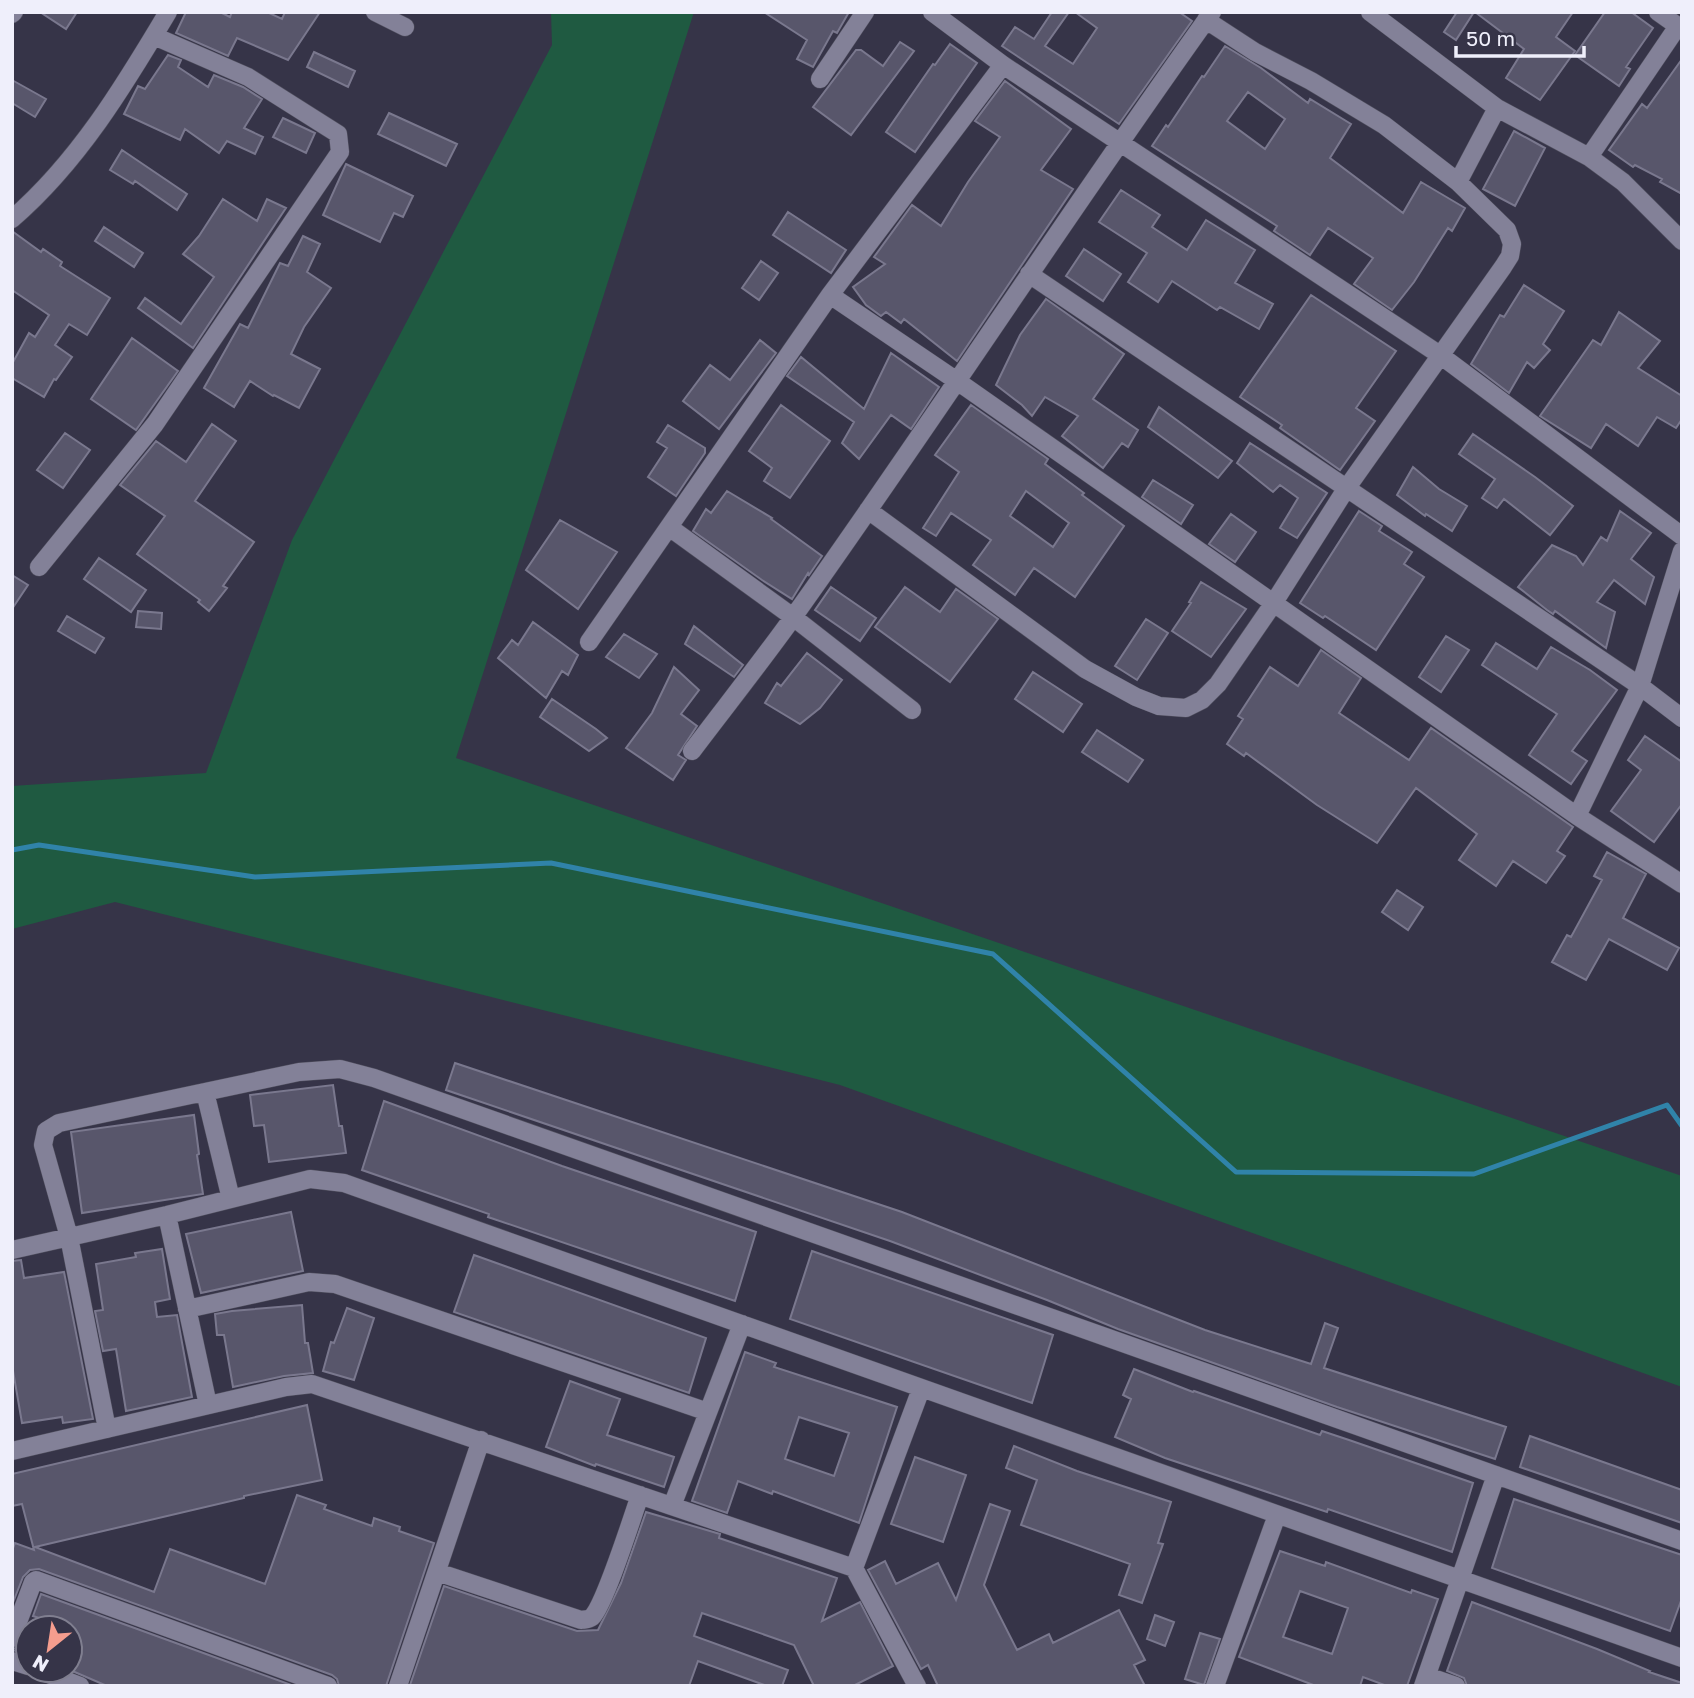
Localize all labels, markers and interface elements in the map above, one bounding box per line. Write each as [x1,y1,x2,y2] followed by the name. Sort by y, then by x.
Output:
[1456,14,1584,58] scale bar
[1466,25,1515,51] text: 50 m
[14,1614,84,1684] north arrow
[28,1651,52,1678] text: N

